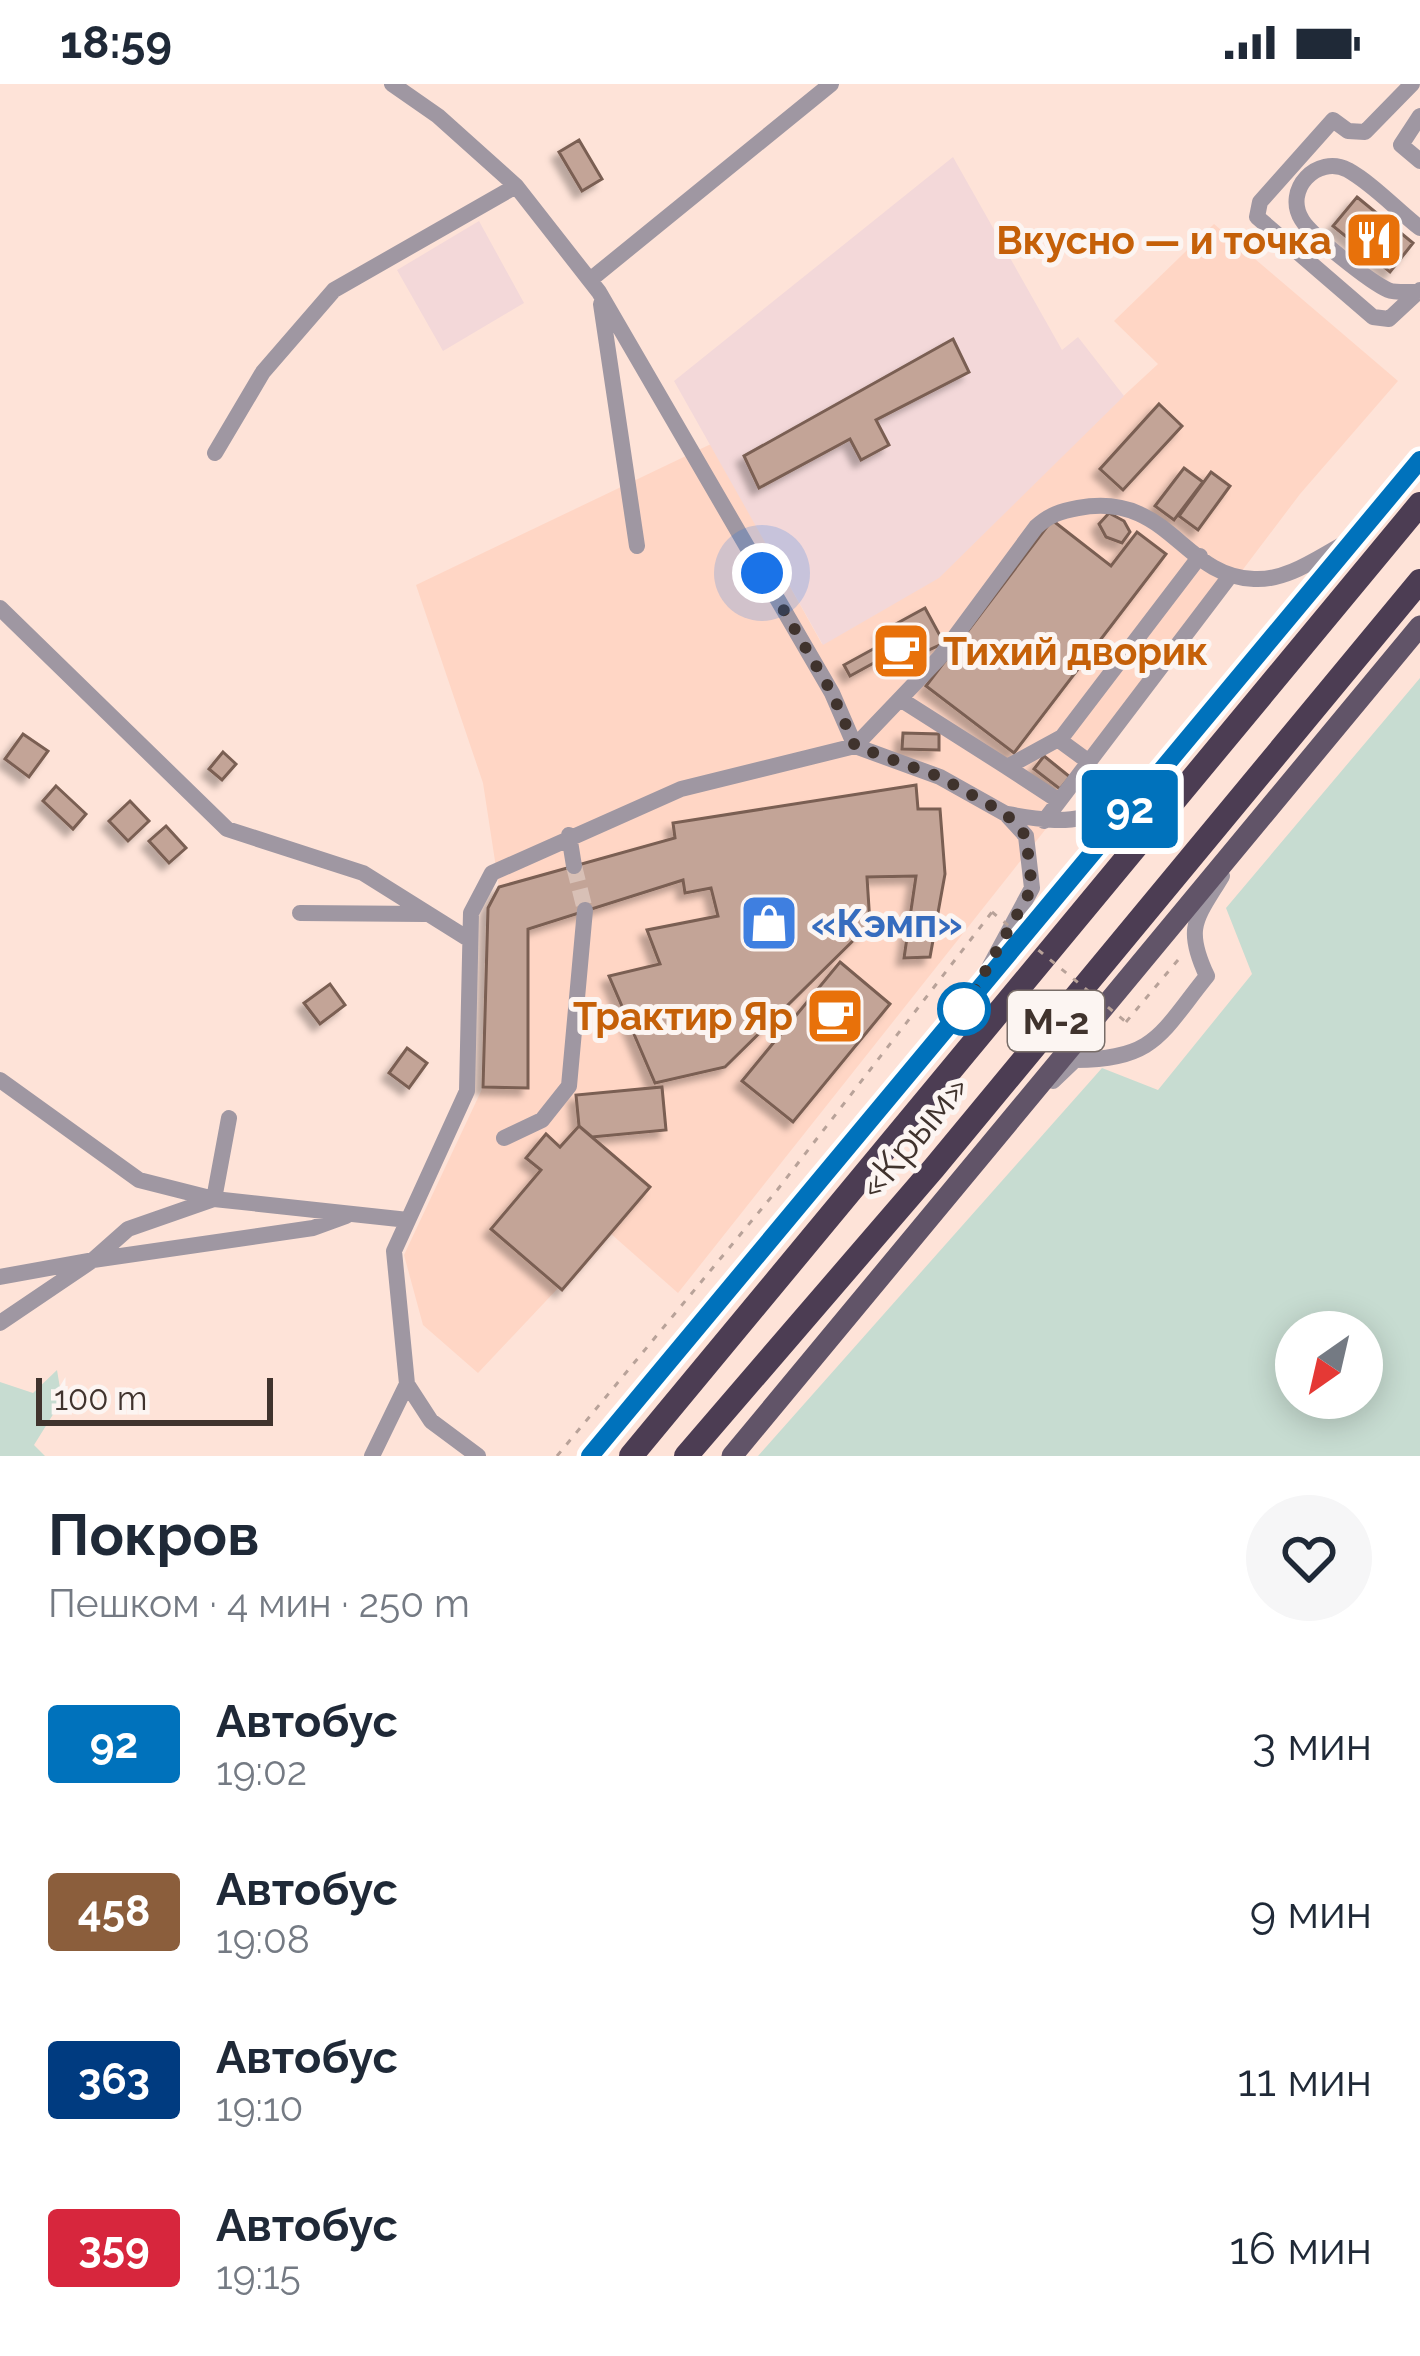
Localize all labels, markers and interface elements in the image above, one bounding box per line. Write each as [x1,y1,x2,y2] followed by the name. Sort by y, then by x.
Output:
[60,16,172,69] text: 18:59
[1343,209,1405,271] restaurant icon: Вкусно — и точка
[996,217,1332,263] place label: Вкусно — и точка
[732,543,792,603] your location
[870,620,932,682] cafe icon: Тихий дворик
[943,628,1208,674] place label: Тихий дворик
[1076,770,1184,848] line badge: 92
[1106,784,1154,833] text: 92
[738,892,800,954] shop icon: «Кэмп»
[811,900,962,946] place label: «Кэмп»
[939,984,989,1034] unlabelled marker
[804,985,866,1047] cafe icon: Трактир Яр
[1008,991,1104,1051] road number: М-2
[573,993,793,1039] place label: Трактир Яр
[848,1065,978,1207] street label: «Крым»
[1275,1311,1383,1419] north arrow
[1275,1311,1383,1419] map controls
[36,1372,273,1425] scale bar
[54,1379,147,1418] text: 100 m
[1246,1495,1372,1621] button: heart
[48,1501,259,1568] text: Покров
[48,1580,470,1626] text: Пешком · 4 мин · 250 m
[216,1695,398,1748] text: Автобус
[1252,1718,1372,1771] text: 3 мин
[90,1719,138,1768] text: 92
[216,1748,307,1794] text: 19:02
[216,1863,398,1916] text: Автобус
[1250,1886,1372,1939] text: 9 мин
[78,1887,150,1936] text: 458
[216,1916,310,1962] text: 19:08
[216,2031,398,2084] text: Автобус
[1237,2054,1372,2107] text: 11 мин
[78,2055,150,2104] text: 363
[216,2084,303,2130] text: 19:10
[216,2199,398,2252] text: Автобус
[1230,2222,1372,2275] text: 16 мин
[78,2223,150,2272] text: 359
[216,2252,301,2298] text: 19:15

